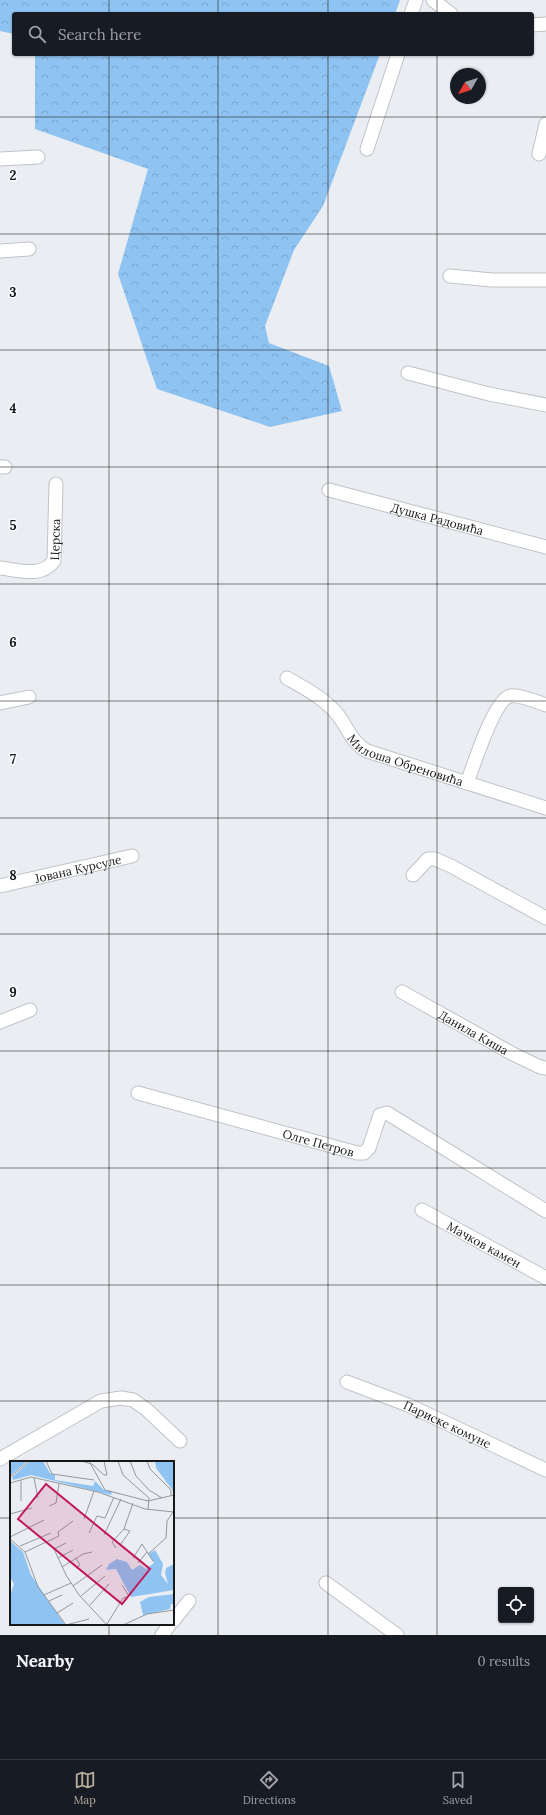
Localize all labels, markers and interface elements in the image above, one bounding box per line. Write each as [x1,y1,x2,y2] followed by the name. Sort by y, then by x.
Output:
[12,12,534,56] search box
[26,23,48,45] icon: search
[58,25,141,44] text: Search here
[450,68,486,104] north arrow
[10,167,17,184] text: 2
[9,284,17,301] text: 3
[9,400,17,417] text: 4
[389,499,485,538] street label: Душка Радовића
[9,517,17,534] text: 5
[47,518,63,561] street label: Церска
[9,634,17,651] text: 6
[345,731,465,789] street label: Милоша Обреновића
[10,751,16,768] text: 7
[32,851,123,886] street label: Јована Курсуле
[9,867,17,884] text: 8
[9,984,17,1001] text: 9
[436,1006,511,1058] street label: Данила Киша
[281,1125,356,1159] street label: Олге Петров
[445,1218,524,1270] street label: Мачков камен
[401,1397,494,1451] street label: Париске комуне
[10,1461,174,1625] inset map
[498,1587,534,1623] map controls
[498,1587,534,1623] button: locate
[16,1650,74,1672] text: Nearby
[478,1653,530,1670] text: 0 results
[73,1769,96,1807] tab: Map
[243,1769,296,1807] tab: Directions
[443,1769,473,1807] tab: Saved

